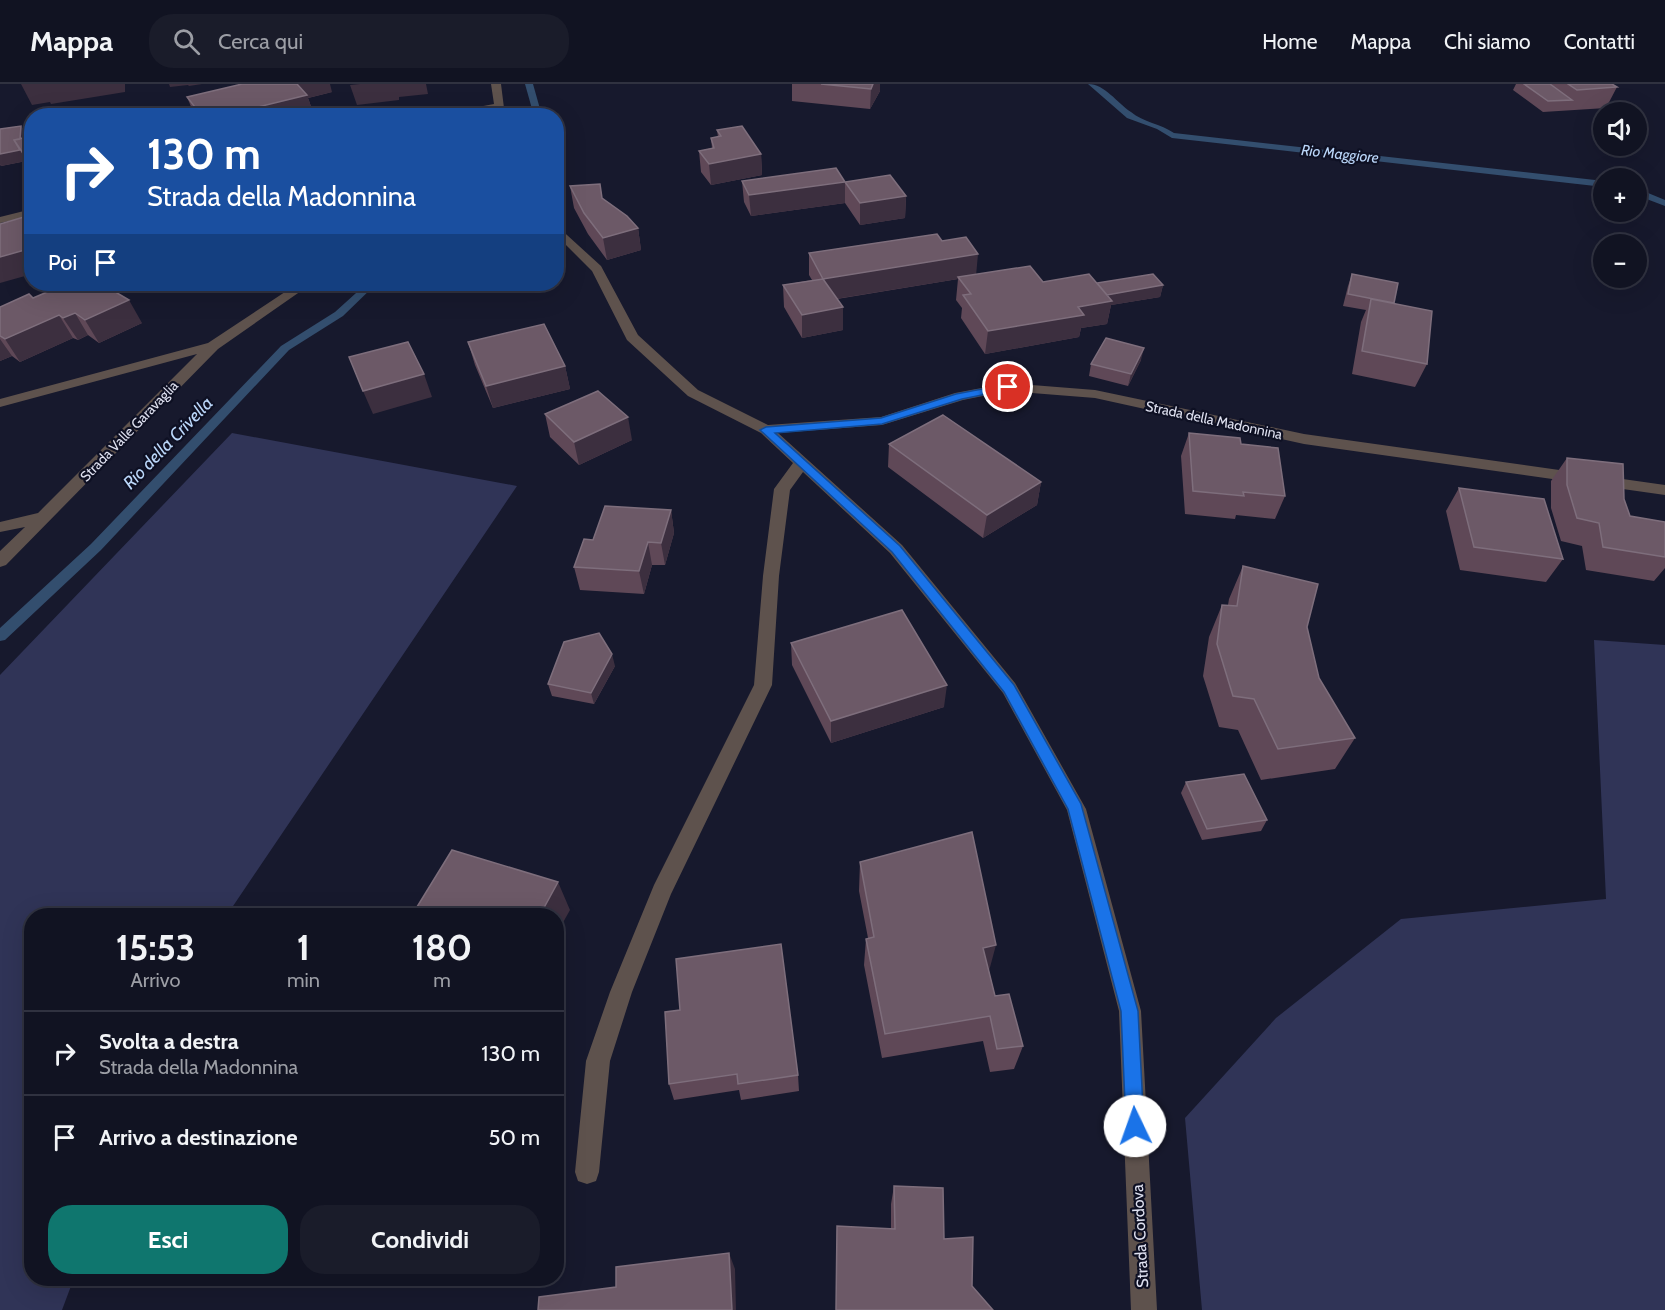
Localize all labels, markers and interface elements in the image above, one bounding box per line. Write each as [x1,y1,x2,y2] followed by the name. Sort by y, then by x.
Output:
[149,14,569,68] search box
[30,24,113,58] text: Mappa
[170,25,203,58] icon: search
[218,28,303,55] text: Cerca qui
[1262,29,1317,54] text: Home
[1350,29,1411,54] text: Mappa
[1444,29,1531,54] text: Chi siamo
[1564,29,1635,54] text: Contatti
[1593,102,1647,288] map controls
[1593,102,1647,156] button: sound
[147,128,261,180] text: 130 m
[48,132,126,210] icon: right
[1300,141,1380,167] water label: Rio Maggiore
[1593,168,1647,222] button: +
[147,180,416,213] text: Strada della Madonnina
[1593,234,1647,288] button: −
[89,246,122,279] icon: arrive
[48,249,77,276] text: Poi
[982,361,1033,412] pin
[991,370,1024,403] icon: arrive
[76,377,182,485] street label: Strada Valle Garavaglia
[118,392,218,494] water label: Rio della Crivella
[1144,397,1284,443] street label: Strada della Madonnina
[116,925,195,969] text: 15:53
[297,925,310,969] text: 1
[412,925,472,969] text: 180
[131,968,180,992] text: Arrivo
[287,968,320,992] text: min
[433,968,451,992] text: m
[99,1028,239,1055] text: Svolta a destra
[48,1037,81,1070] icon: right
[481,1040,540,1067] text: 130 m
[99,1055,298,1079] text: Strada della Madonnina
[1103,1094,1167,1158] position arrow
[48,1121,81,1154] icon: arrive
[99,1124,297,1151] text: Arrivo a destinazione
[488,1124,540,1151] text: 50 m
[1128,1183,1152,1288] street label: Strada Cordova
[48,1205,288,1274] button: Esci
[300,1205,540,1274] button: Condividi

